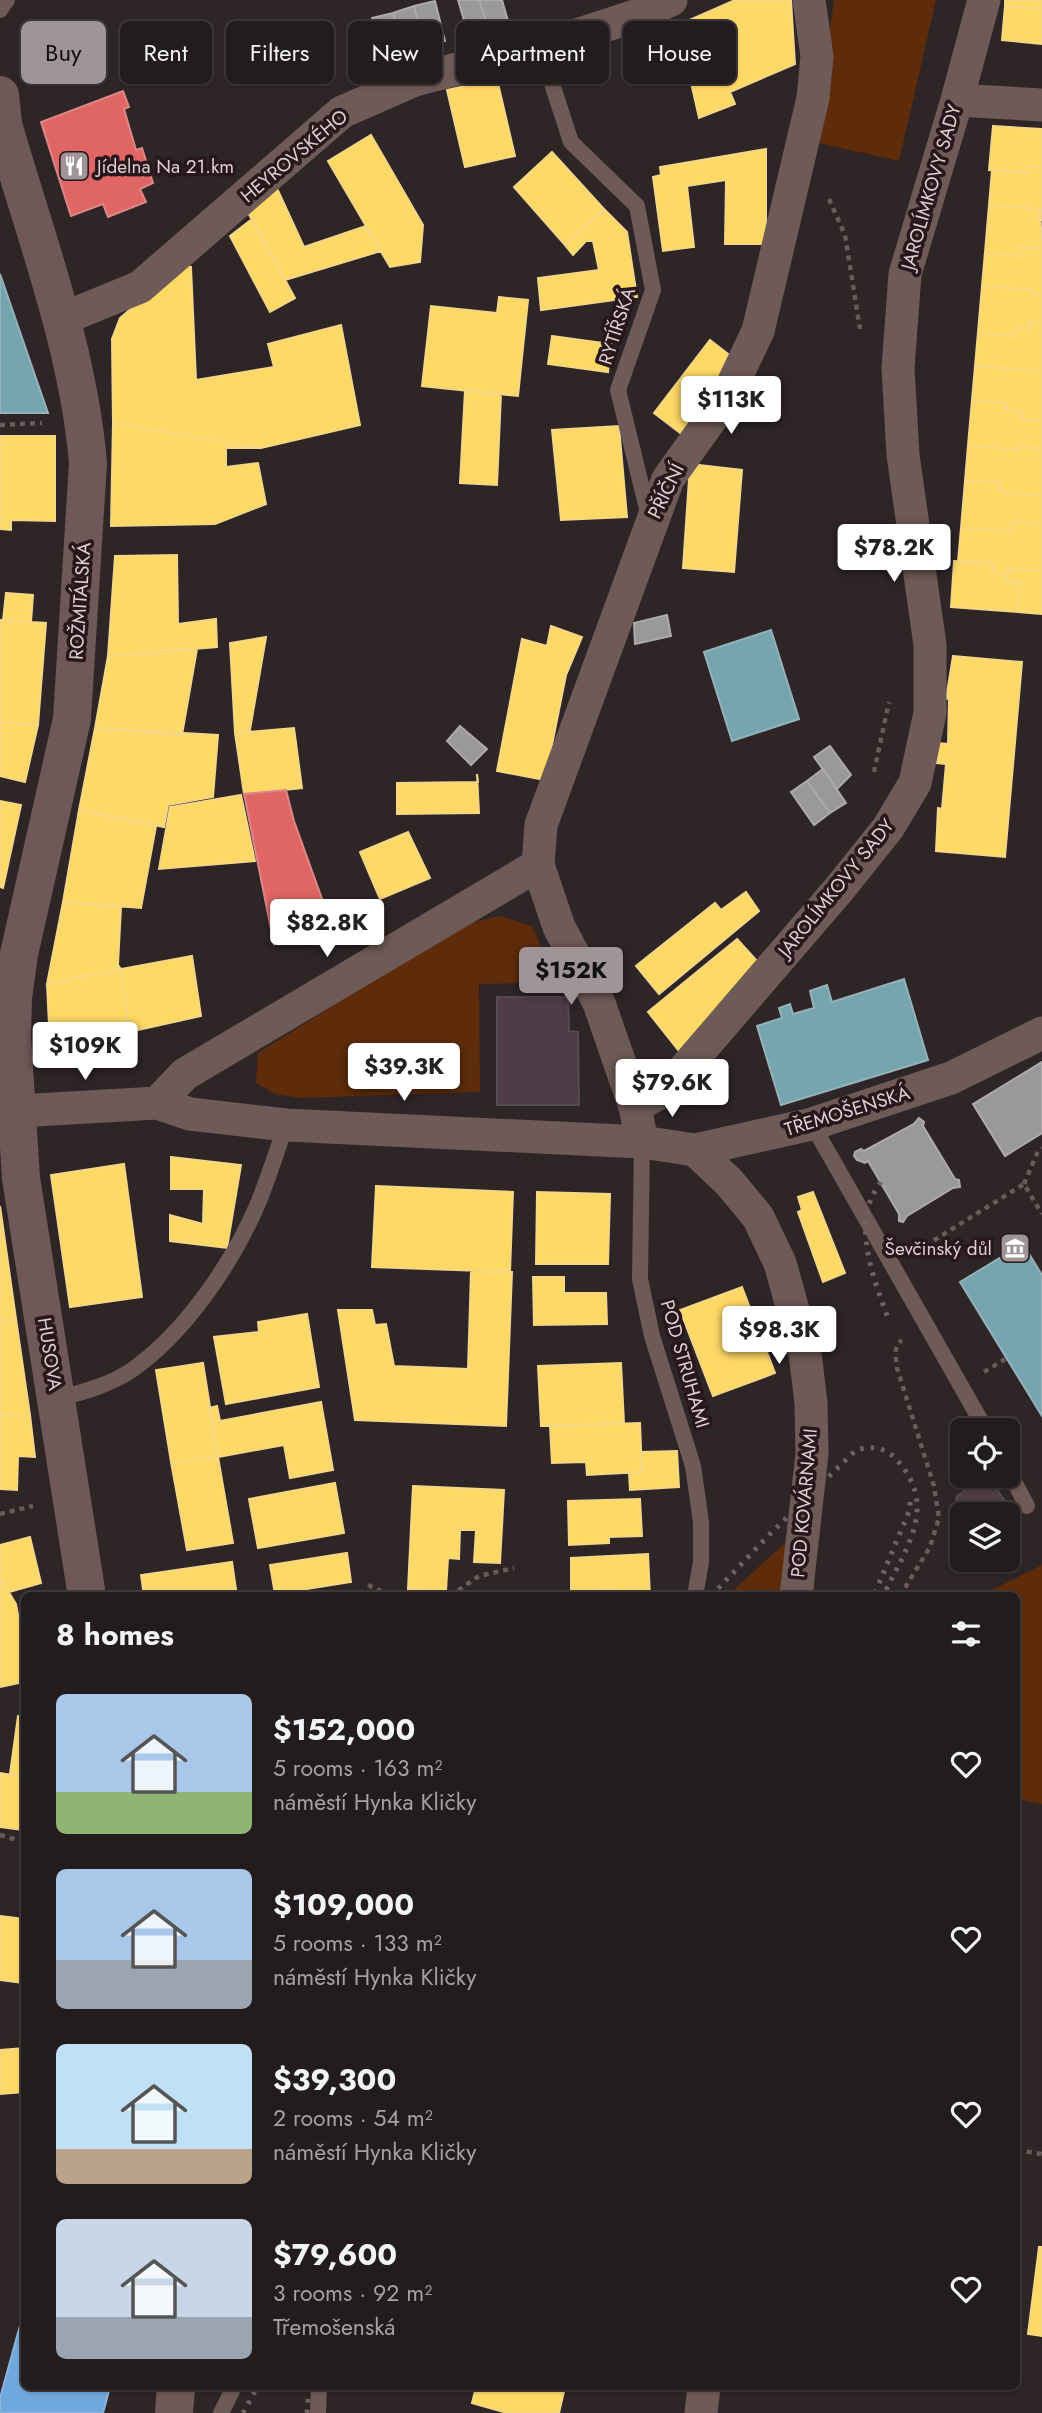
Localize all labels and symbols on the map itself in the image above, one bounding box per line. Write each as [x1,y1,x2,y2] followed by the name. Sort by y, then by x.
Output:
[894,101,968,276] street label: JAROLÍMKOVY SADY
[235,103,353,209] street label: HEYROVSKÉHO
[57,149,91,183] restaurant icon: Jídelna Na 21.km
[94,153,234,180] place label: Jídelna Na 21.km
[592,283,642,368] street label: RYTÍŘSKÁ
[682,376,780,436] pin: $113K
[641,459,691,523] street label: PŘÍČNÍ
[837,524,951,584] pin: $78.2K
[62,541,98,661] street label: ROŽMITÁLSKÁ
[770,813,901,965] street label: JAROLÍMKOVY SADY
[270,900,384,959] pin: $82.8K
[522,948,620,1007] pin: $152K
[36,1023,134,1082] pin: $109K
[347,1044,461,1103] pin: $39.3K
[615,1060,729,1119] pin: $79.6K
[781,1079,913,1143] street label: TŘEMOŠENSKÁ
[998,1231,1032,1265] museum icon: Ševčinský důl
[884,1235,992,1262] place label: Ševčinský důl
[654,1297,716,1431] street label: POD STRUHAMI
[722,1306,836,1366] pin: $98.3K
[31,1316,69,1393] street label: HUSOVA
[784,1427,824,1579] street label: POD KOVÁRNAMI

